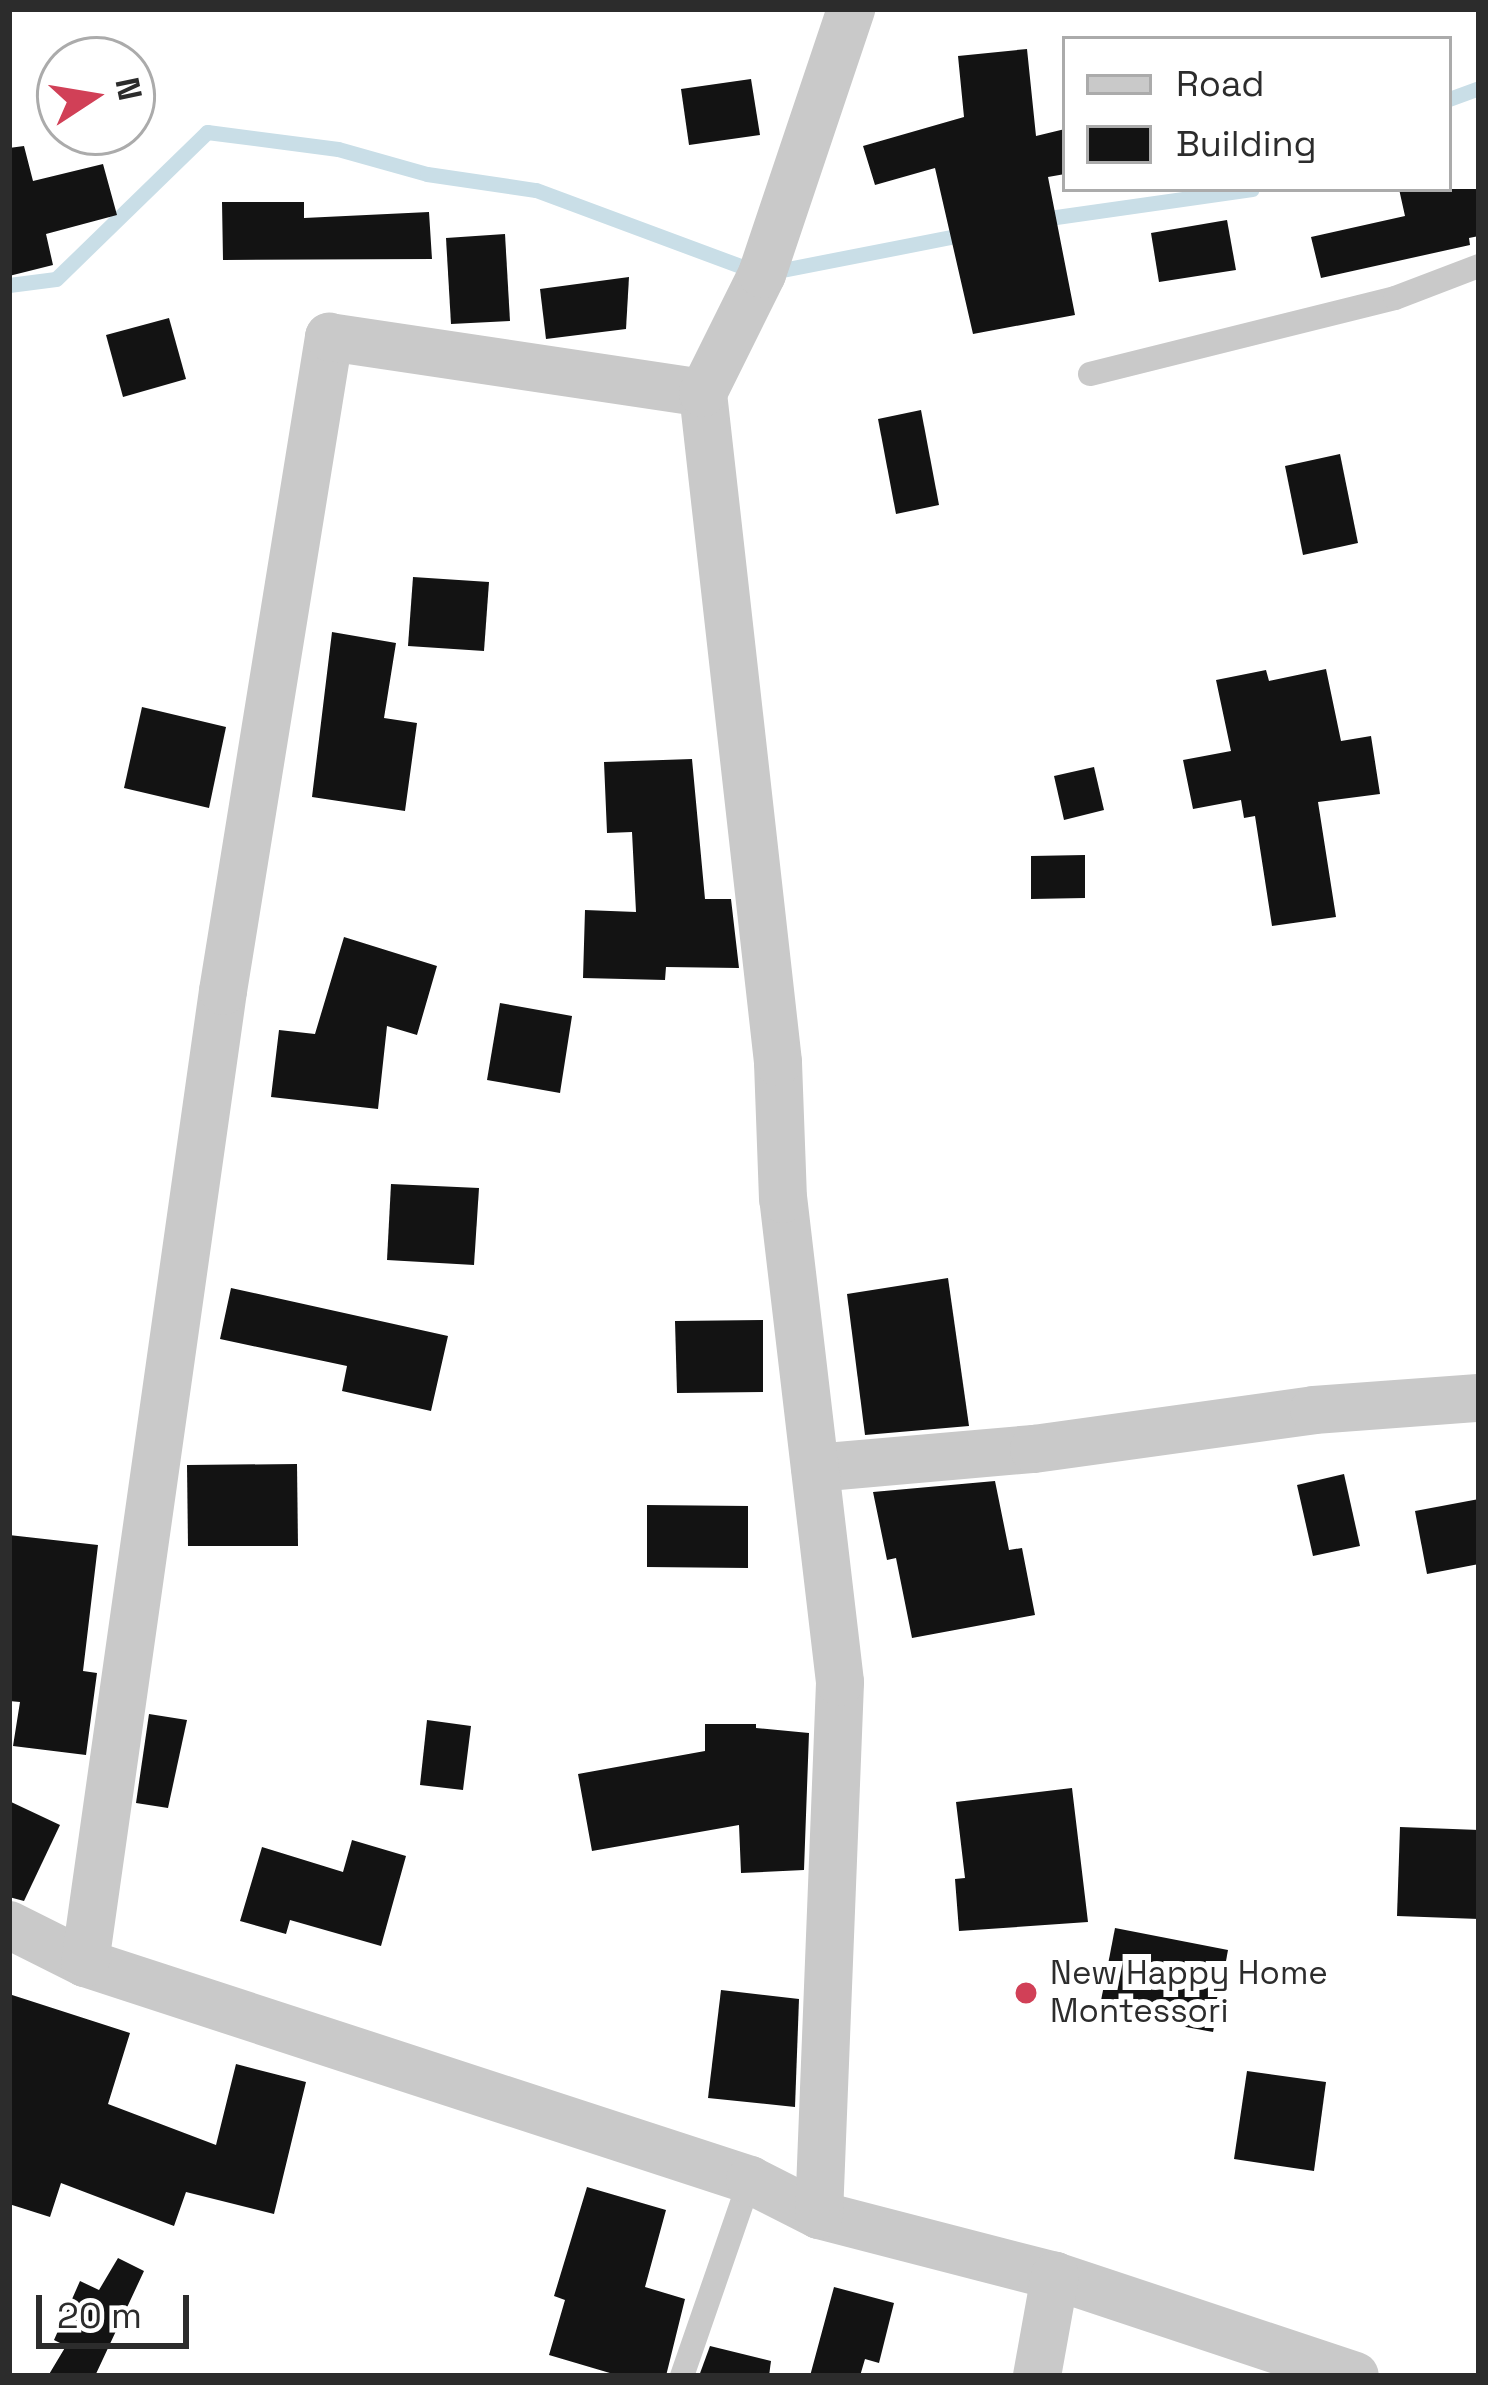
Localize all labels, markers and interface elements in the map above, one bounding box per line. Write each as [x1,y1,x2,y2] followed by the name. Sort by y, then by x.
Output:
[36,36,156,156] north arrow
[1062,36,1452,192] legend
[1176,61,1264,107] text: Road
[105,74,151,104] text: N
[1176,121,1317,167] text: Building
[1050,1954,1328,2032] place label: New Happy Home Montessori
[1013,1980,1039,2006] marker: New Happy Home Montessori
[42,2271,195,2345] scale bar
[57,2293,142,2339] text: 20 m

